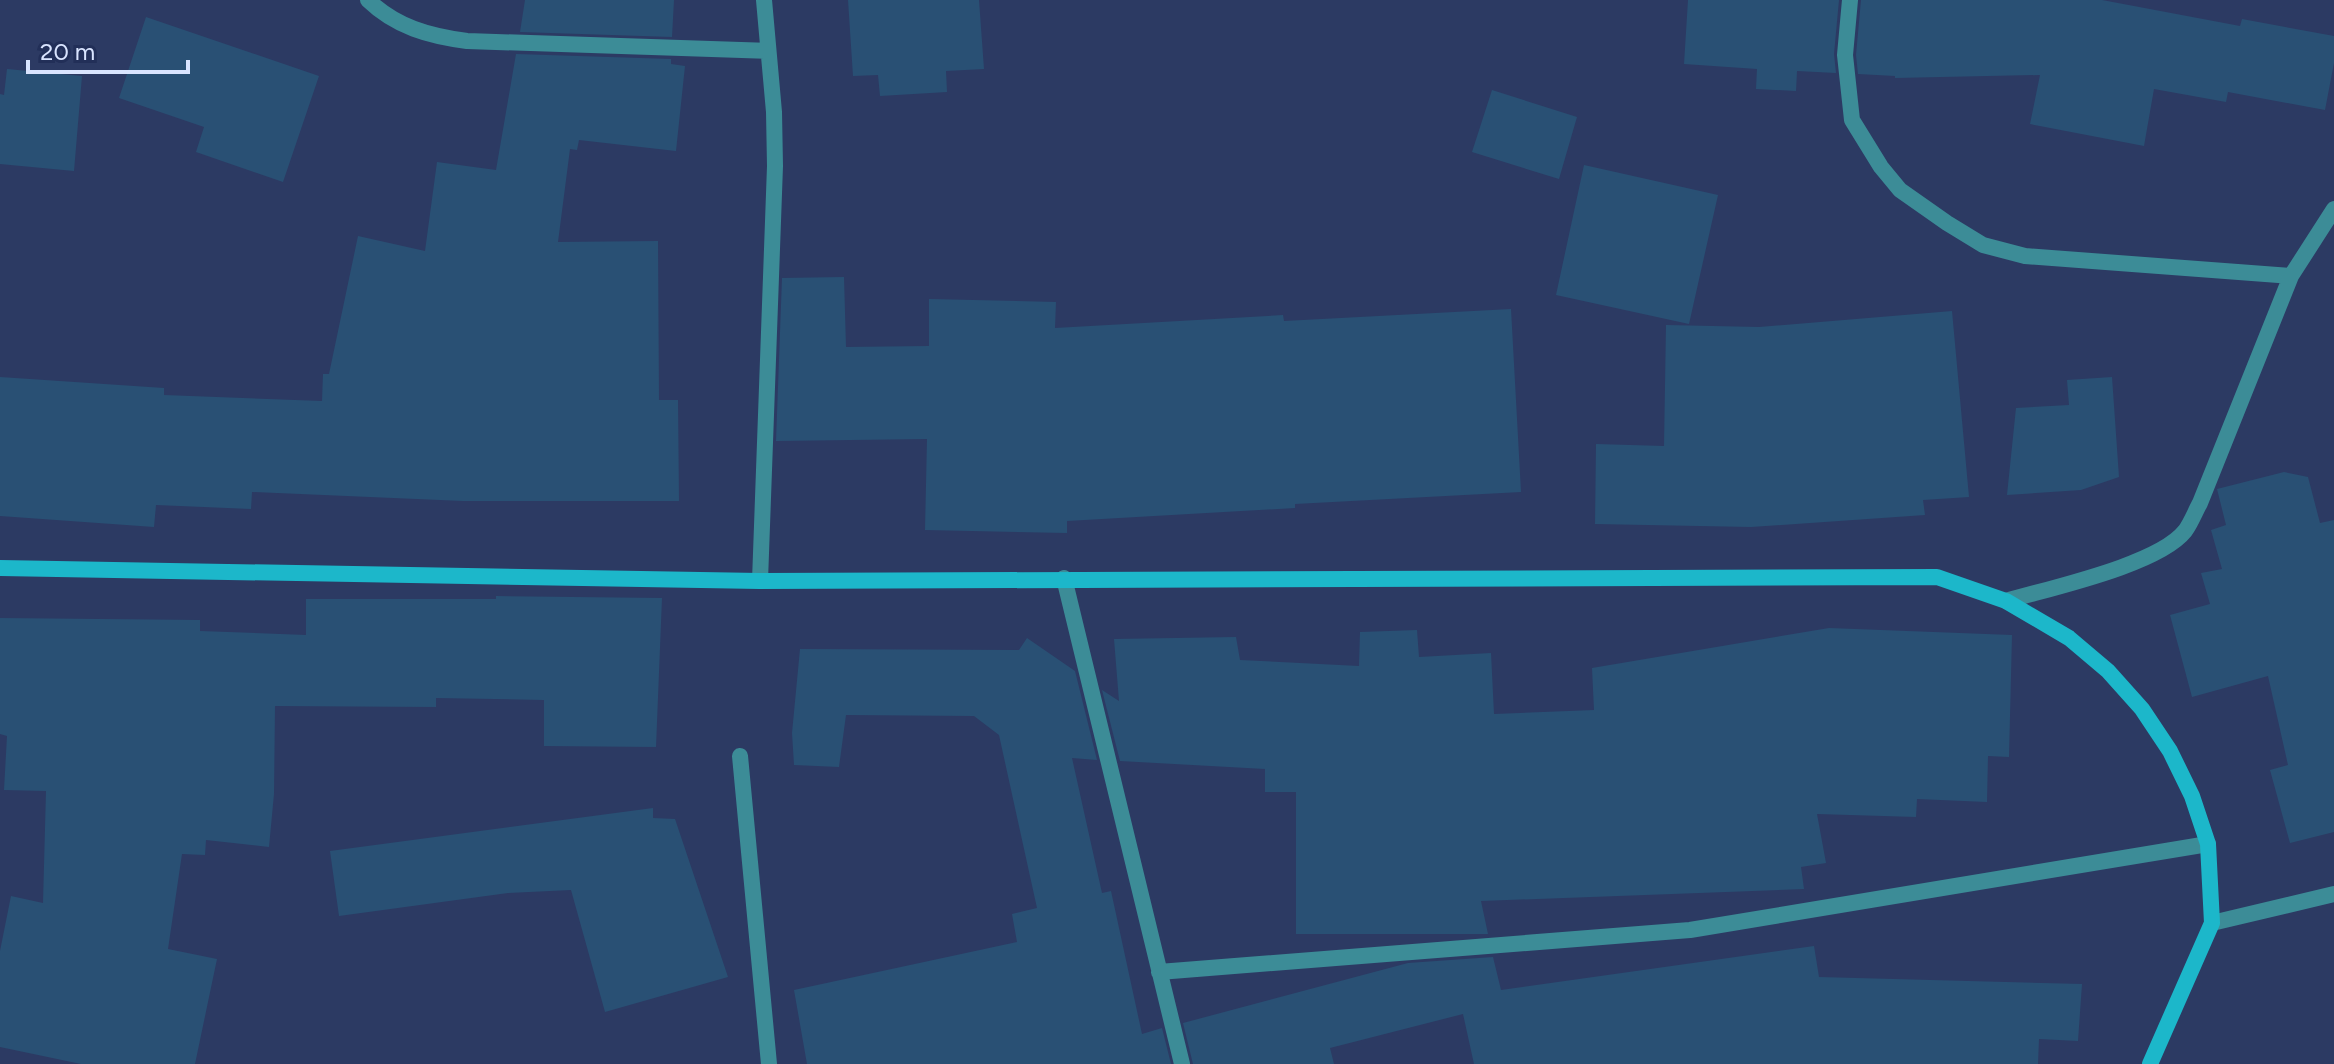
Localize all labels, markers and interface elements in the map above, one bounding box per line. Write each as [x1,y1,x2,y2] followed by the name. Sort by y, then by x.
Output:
[28,24,188,74] scale bar
[40,37,95,66] text: 20 m

